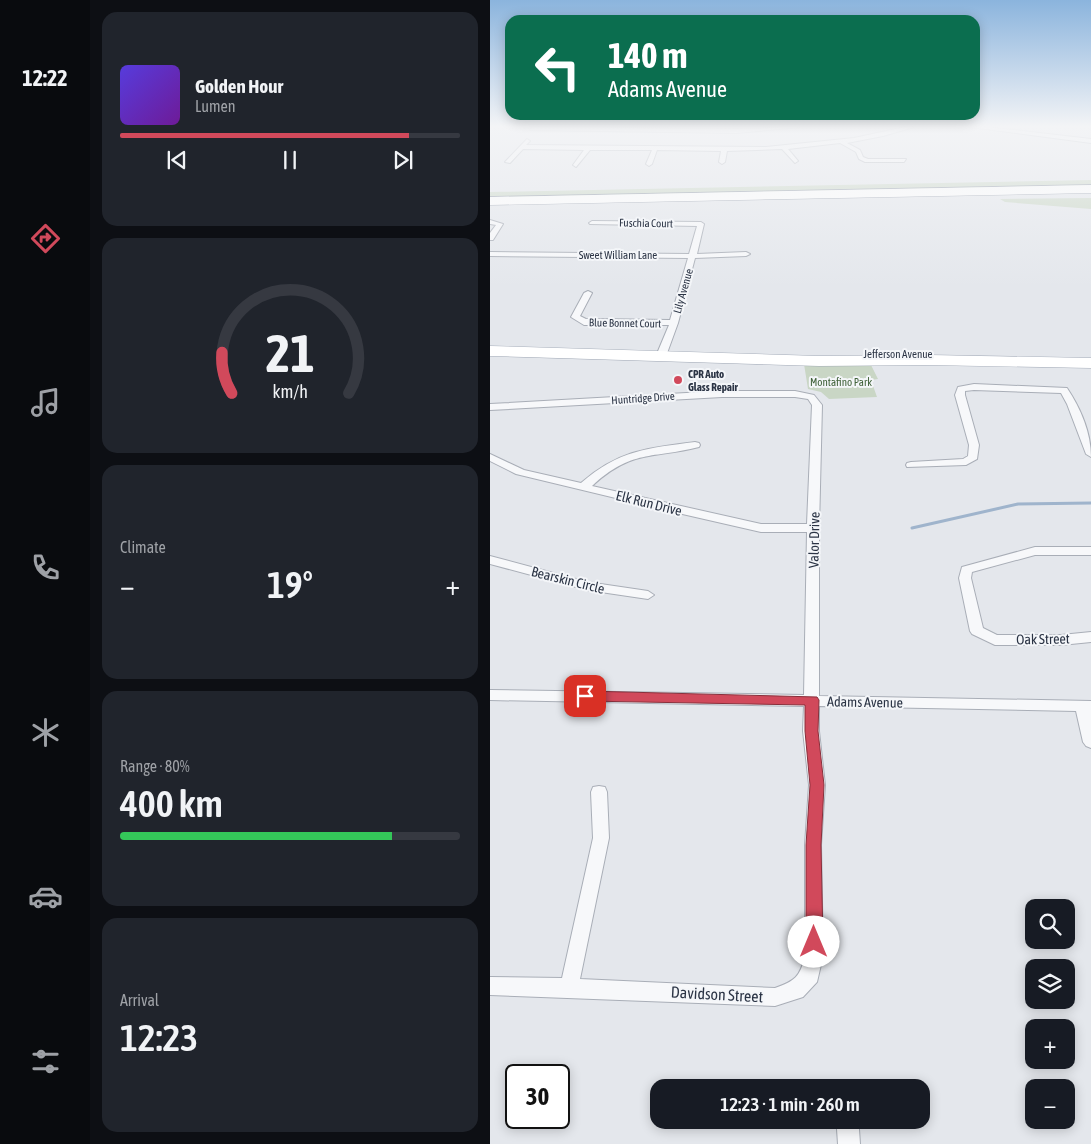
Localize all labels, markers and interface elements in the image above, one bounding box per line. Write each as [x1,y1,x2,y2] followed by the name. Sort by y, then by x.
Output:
[525,35,590,100] icon: left
[608,35,687,75] text: 140 m
[22,65,68,91] text: 12:22
[195,75,283,97] text: Golden Hour
[608,76,727,102] text: Adams Avenue
[195,97,235,115] text: Lumen
[163,146,191,174] icon: previous
[276,146,304,174] icon: pause
[389,146,417,174] icon: next
[619,217,673,229] street label: Fuschia Court
[28,221,63,256] icon: directions
[579,249,657,261] street label: Sweet William Lane
[671,267,695,315] street label: Lily Avenue
[589,316,661,330] street label: Blue Bonnet Court
[266,323,314,383] text: 21
[863,348,933,360] street label: Jefferson Avenue
[688,368,738,393] place label: CPR Auto Glass Repair
[672,374,684,386] marker: CPR Auto Glass Repair
[810,376,872,388] park label: Montafino Park
[272,381,308,402] text: km/h
[28,385,63,420] icon: music
[611,390,675,406] street label: Huntridge Drive
[614,487,684,519] street label: Elk Run Drive
[806,512,822,568] street label: Valor Drive
[120,538,166,556] text: Climate
[28,550,63,585] icon: phone
[267,563,313,606] text: 19°
[530,563,606,597] street label: Bearskin Circle
[120,569,135,601] text: −
[445,569,460,601] text: +
[1016,631,1070,647] street label: Oak Street
[564,675,606,717] pin
[571,682,599,710] icon: arrive
[827,693,903,711] street label: Adams Avenue
[28,715,63,750] icon: climate
[120,757,190,775] text: Range · 80%
[120,782,223,825] text: 400 km
[28,879,63,914] icon: car
[1025,899,1075,1129] map controls
[1025,899,1075,949] button: search
[787,915,839,967] position arrow
[1025,959,1075,1009] button: layers
[670,983,764,1005] street label: Davidson Street
[120,991,159,1009] text: Arrival
[120,1016,198,1059] text: 12:23
[1025,1019,1075,1069] button: +
[28,1044,63,1079] icon: filters
[505,1064,570,1129] speed limit sign: 30
[1025,1079,1075,1129] button: −
[720,1093,860,1115] text: 12:23 · 1 min · 260 m

